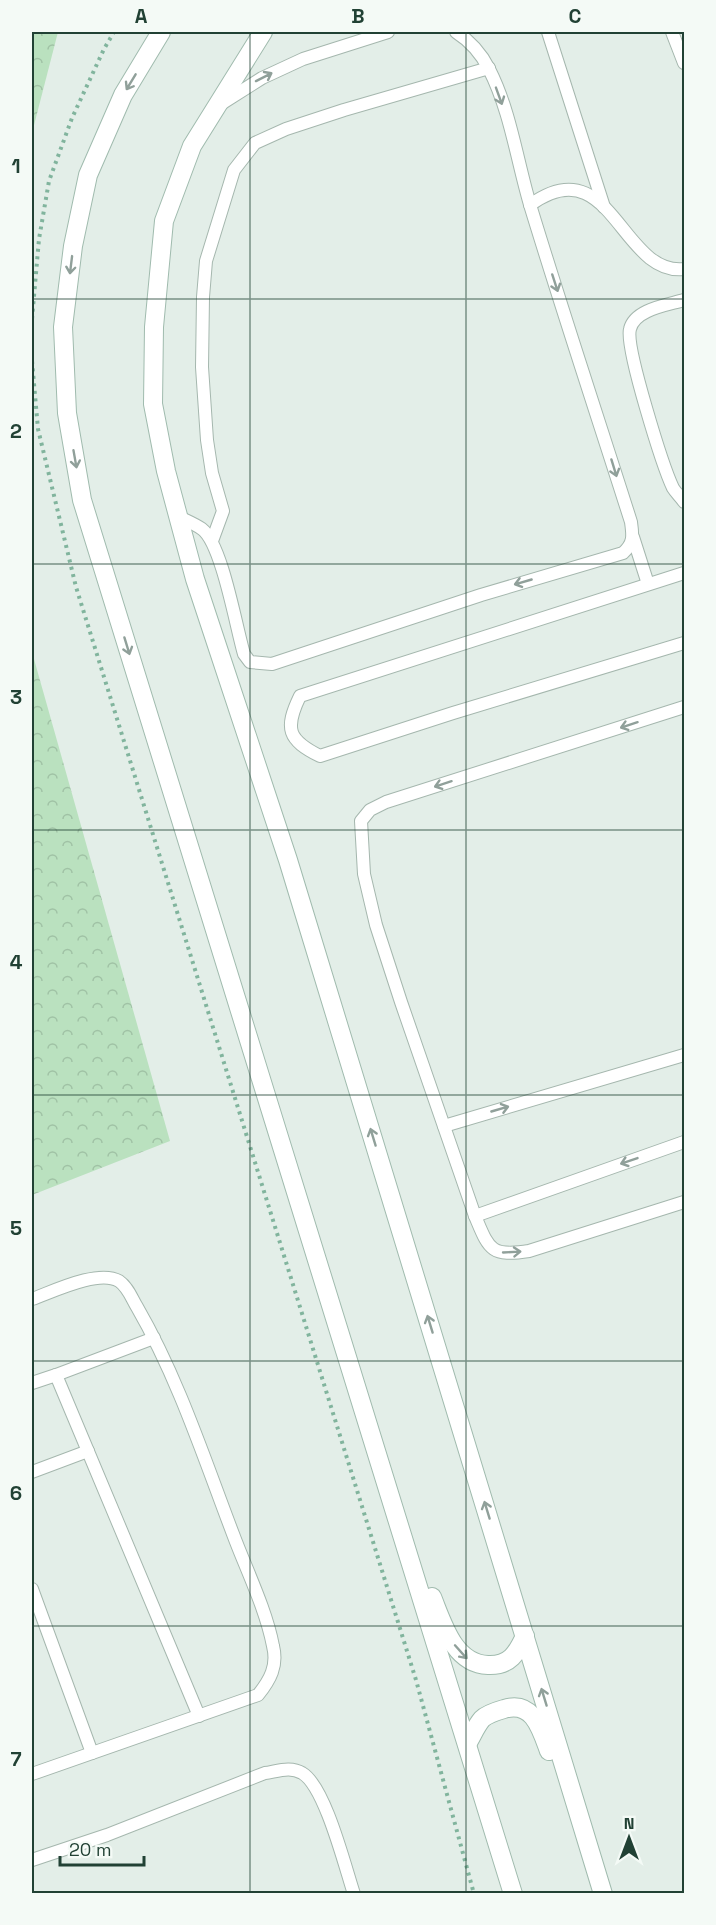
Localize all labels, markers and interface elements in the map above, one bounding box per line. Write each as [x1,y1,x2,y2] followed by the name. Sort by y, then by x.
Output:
[135,3,148,29] text: A
[351,3,365,29] text: B
[569,3,582,29] text: C
[255,71,272,83] one-way arrow
[125,73,137,90] one-way arrow
[494,86,505,105] one-way arrow
[11,153,21,179] text: 1
[65,255,76,275] one-way arrow
[550,273,561,292] one-way arrow
[10,418,22,444] text: 2
[70,449,81,468] one-way arrow
[609,458,620,477] one-way arrow
[514,577,533,588] one-way arrow
[123,637,134,656] one-way arrow
[10,684,22,710] text: 3
[620,720,639,731] one-way arrow
[434,779,453,790] one-way arrow
[10,949,23,975] text: 4
[490,1103,509,1114] one-way arrow
[367,1128,378,1147] one-way arrow
[620,1157,639,1168] one-way arrow
[10,1215,22,1241] text: 5
[502,1247,522,1258] one-way arrow
[424,1315,435,1334] one-way arrow
[10,1480,22,1506] text: 6
[481,1501,492,1520] one-way arrow
[454,1644,468,1659] one-way arrow
[538,1688,549,1707] one-way arrow
[10,1746,22,1772] text: 7
[599,1808,659,1868] north arrow
[624,1813,634,1834] text: N
[60,1829,144,1867] scale bar
[69,1838,112,1861] text: 20 m

